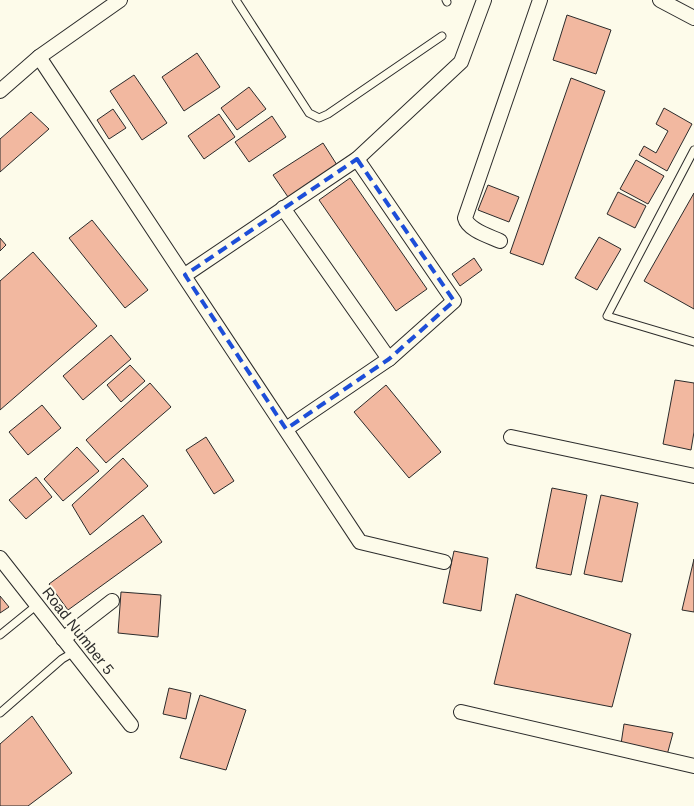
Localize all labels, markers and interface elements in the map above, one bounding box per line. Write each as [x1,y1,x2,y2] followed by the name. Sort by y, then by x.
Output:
[39,584,118,678] street label: Road Number 5

